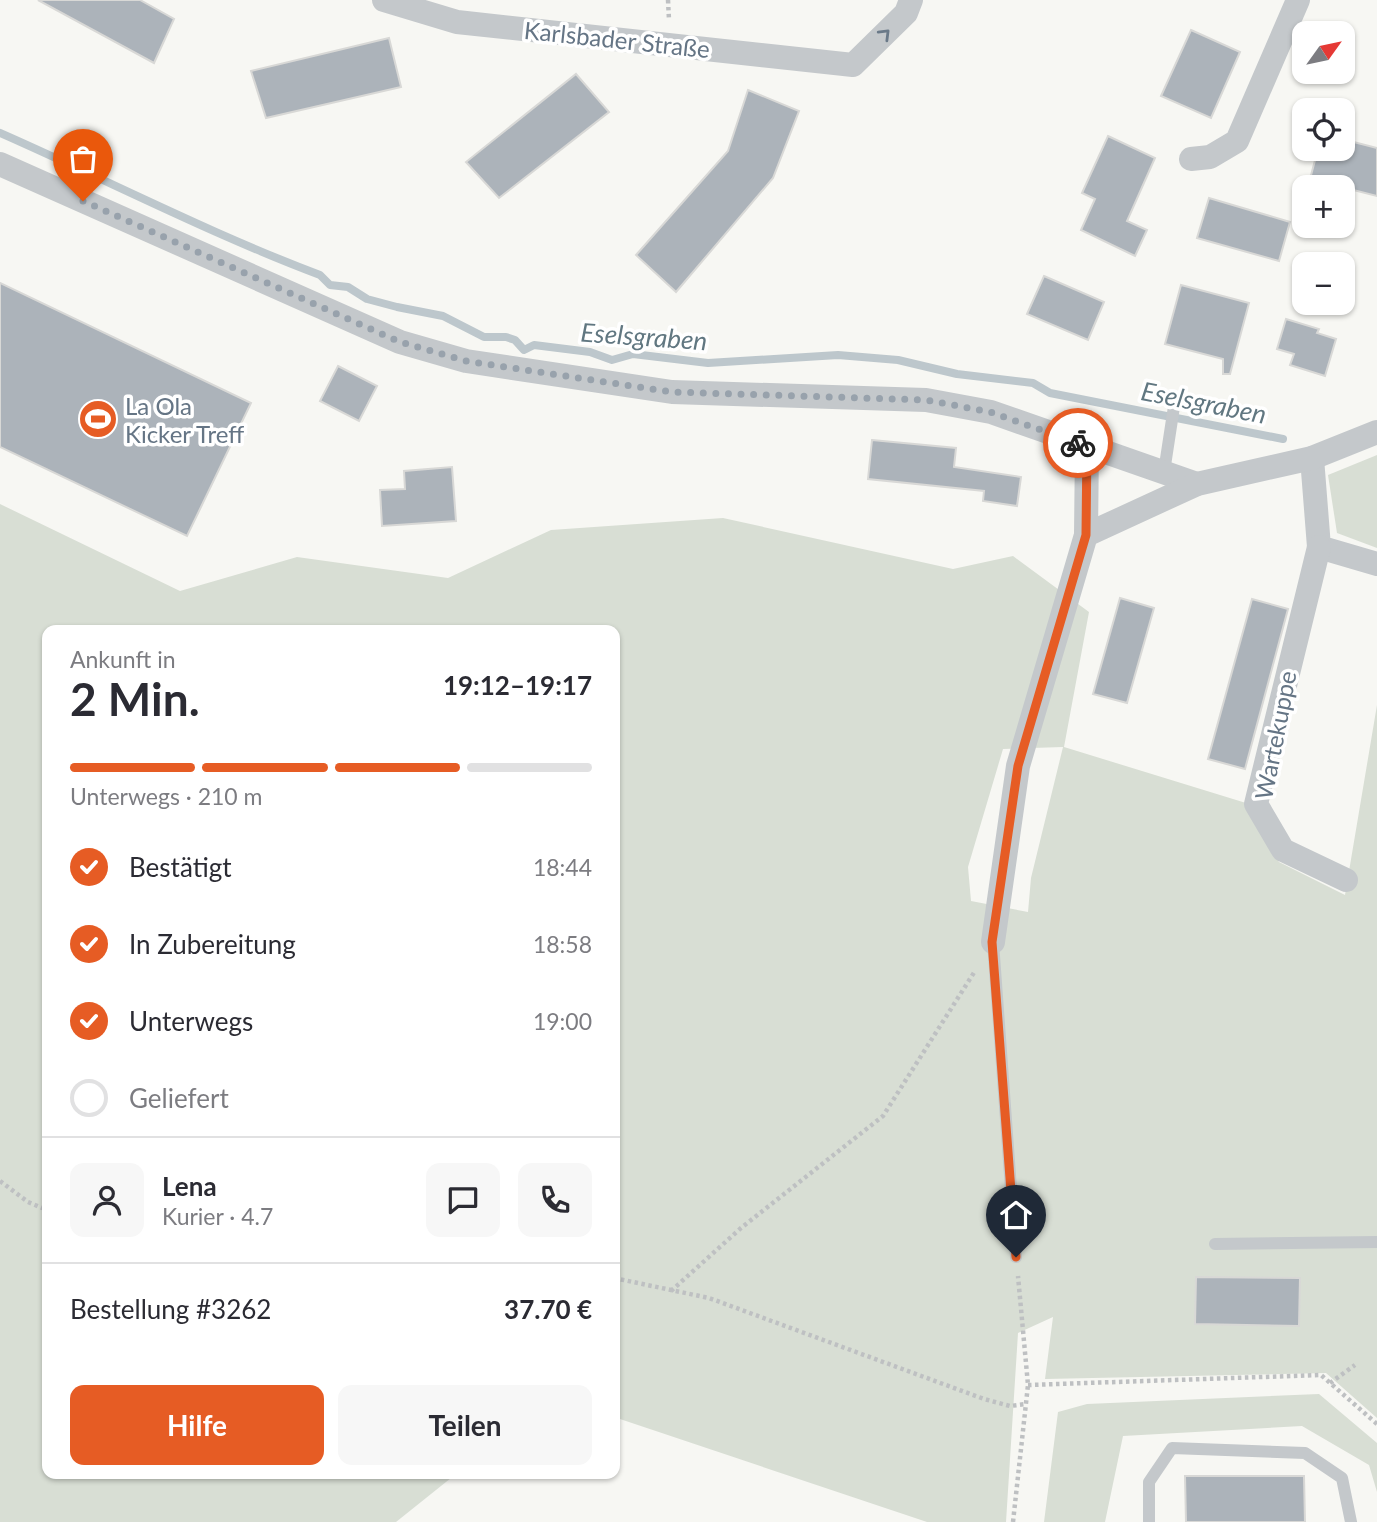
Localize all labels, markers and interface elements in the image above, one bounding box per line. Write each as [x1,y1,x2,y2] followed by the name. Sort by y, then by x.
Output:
[523,15,711,63] street label: Karlsbader Straße
[1292,21,1354,84] north arrow
[1292,21,1355,315] map controls
[876,30,889,43] one-way arrow
[1292,98,1355,161] button: locate
[53,129,113,201] pin
[64,140,102,178] icon: bag
[1292,175,1355,238] button: +
[1292,252,1355,315] button: −
[580,316,708,356] water label: Eselsgraben
[1139,374,1269,430] water label: Eselsgraben
[125,391,244,448] place label: La Ola Kicker Treff
[77,398,119,440] sports icon: La Ola Kicker Treff
[1043,408,1113,478] courier
[1059,424,1097,462] icon: bike
[70,645,176,673] text: Ankunft in
[1248,668,1302,802] street label: Wartekuppe
[443,669,592,701] text: 19:12–19:17
[70,671,200,726] text: 2 Min.
[70,782,263,810] text: Unterwegs · 210 m
[70,848,108,886] icon: check
[129,851,232,883] text: Bestätigt
[533,853,592,881] text: 18:44
[70,925,108,963] icon: check
[129,928,296,960] text: In Zubereitung
[533,930,592,958] text: 18:58
[70,1002,108,1040] icon: check
[129,1005,253,1037] text: Unterwegs
[533,1007,592,1035] text: 19:00
[129,1082,229,1114] text: Geliefert
[70,1163,144,1237] button: person
[426,1163,500,1237] button: chat
[518,1163,592,1237] button: phone
[162,1170,217,1202] text: Lena
[986,1185,1046,1257] pin
[997,1196,1035,1234] icon: home
[162,1202,273,1230] text: Kurier · 4.7
[70,1293,271,1325] text: Bestellung #3262
[504,1293,592,1325] text: 37.70 €
[70,1385,324,1465] button: Hilfe
[338,1385,592,1465] button: Teilen

